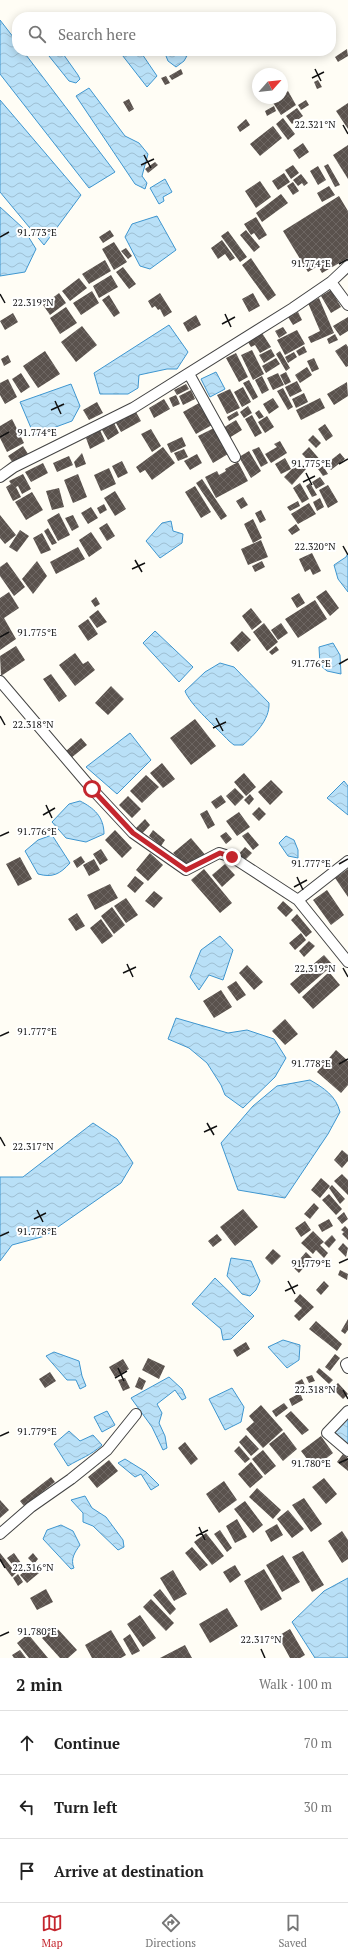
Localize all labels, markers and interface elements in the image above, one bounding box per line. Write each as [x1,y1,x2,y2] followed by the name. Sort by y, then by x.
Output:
[12,12,336,56] search box
[26,23,48,45] icon: search
[58,24,136,44] text: Search here
[252,68,288,104] north arrow
[295,118,336,131] text: 22.321°N
[17,226,57,239] text: 91.773°E
[291,257,331,270] text: 91.774°E
[13,296,54,309] text: 22.319°N
[17,426,57,439] text: 91.774°E
[291,457,331,470] text: 91.775°E
[295,540,336,553] text: 22.320°N
[17,626,57,639] text: 91.775°E
[291,657,331,670] text: 91.776°E
[13,718,54,731] text: 22.318°N
[83,780,101,798] route start
[17,825,57,838] text: 91.776°E
[223,848,241,866] route end
[291,857,331,870] text: 91.777°E
[295,962,336,975] text: 22.319°N
[17,1025,57,1038] text: 91.777°E
[291,1057,331,1070] text: 91.778°E
[13,1140,54,1153] text: 22.317°N
[17,1225,57,1238] text: 91.778°E
[291,1257,331,1270] text: 91.779°E
[295,1383,336,1396] text: 22.318°N
[17,1425,57,1438] text: 91.779°E
[291,1457,331,1470] text: 91.780°E
[13,1561,54,1574] text: 22.316°N
[17,1625,57,1638] text: 91.780°E
[241,1633,282,1646] text: 22.317°N
[16,1673,63,1696] text: 2 min
[259,1675,332,1693] text: Walk · 100 m
[16,1732,38,1754] icon: ahead
[54,1733,120,1753] text: Continue
[304,1734,332,1752] text: 70 m
[16,1796,38,1818] icon: left
[54,1797,118,1817] text: Turn left
[304,1798,332,1816] text: 30 m
[16,1860,38,1882] icon: arrive
[54,1861,204,1881] text: Arrive at destination
[41,1912,63,1950] tab: Map
[145,1912,196,1950] tab: Directions
[278,1912,307,1950] tab: Saved

